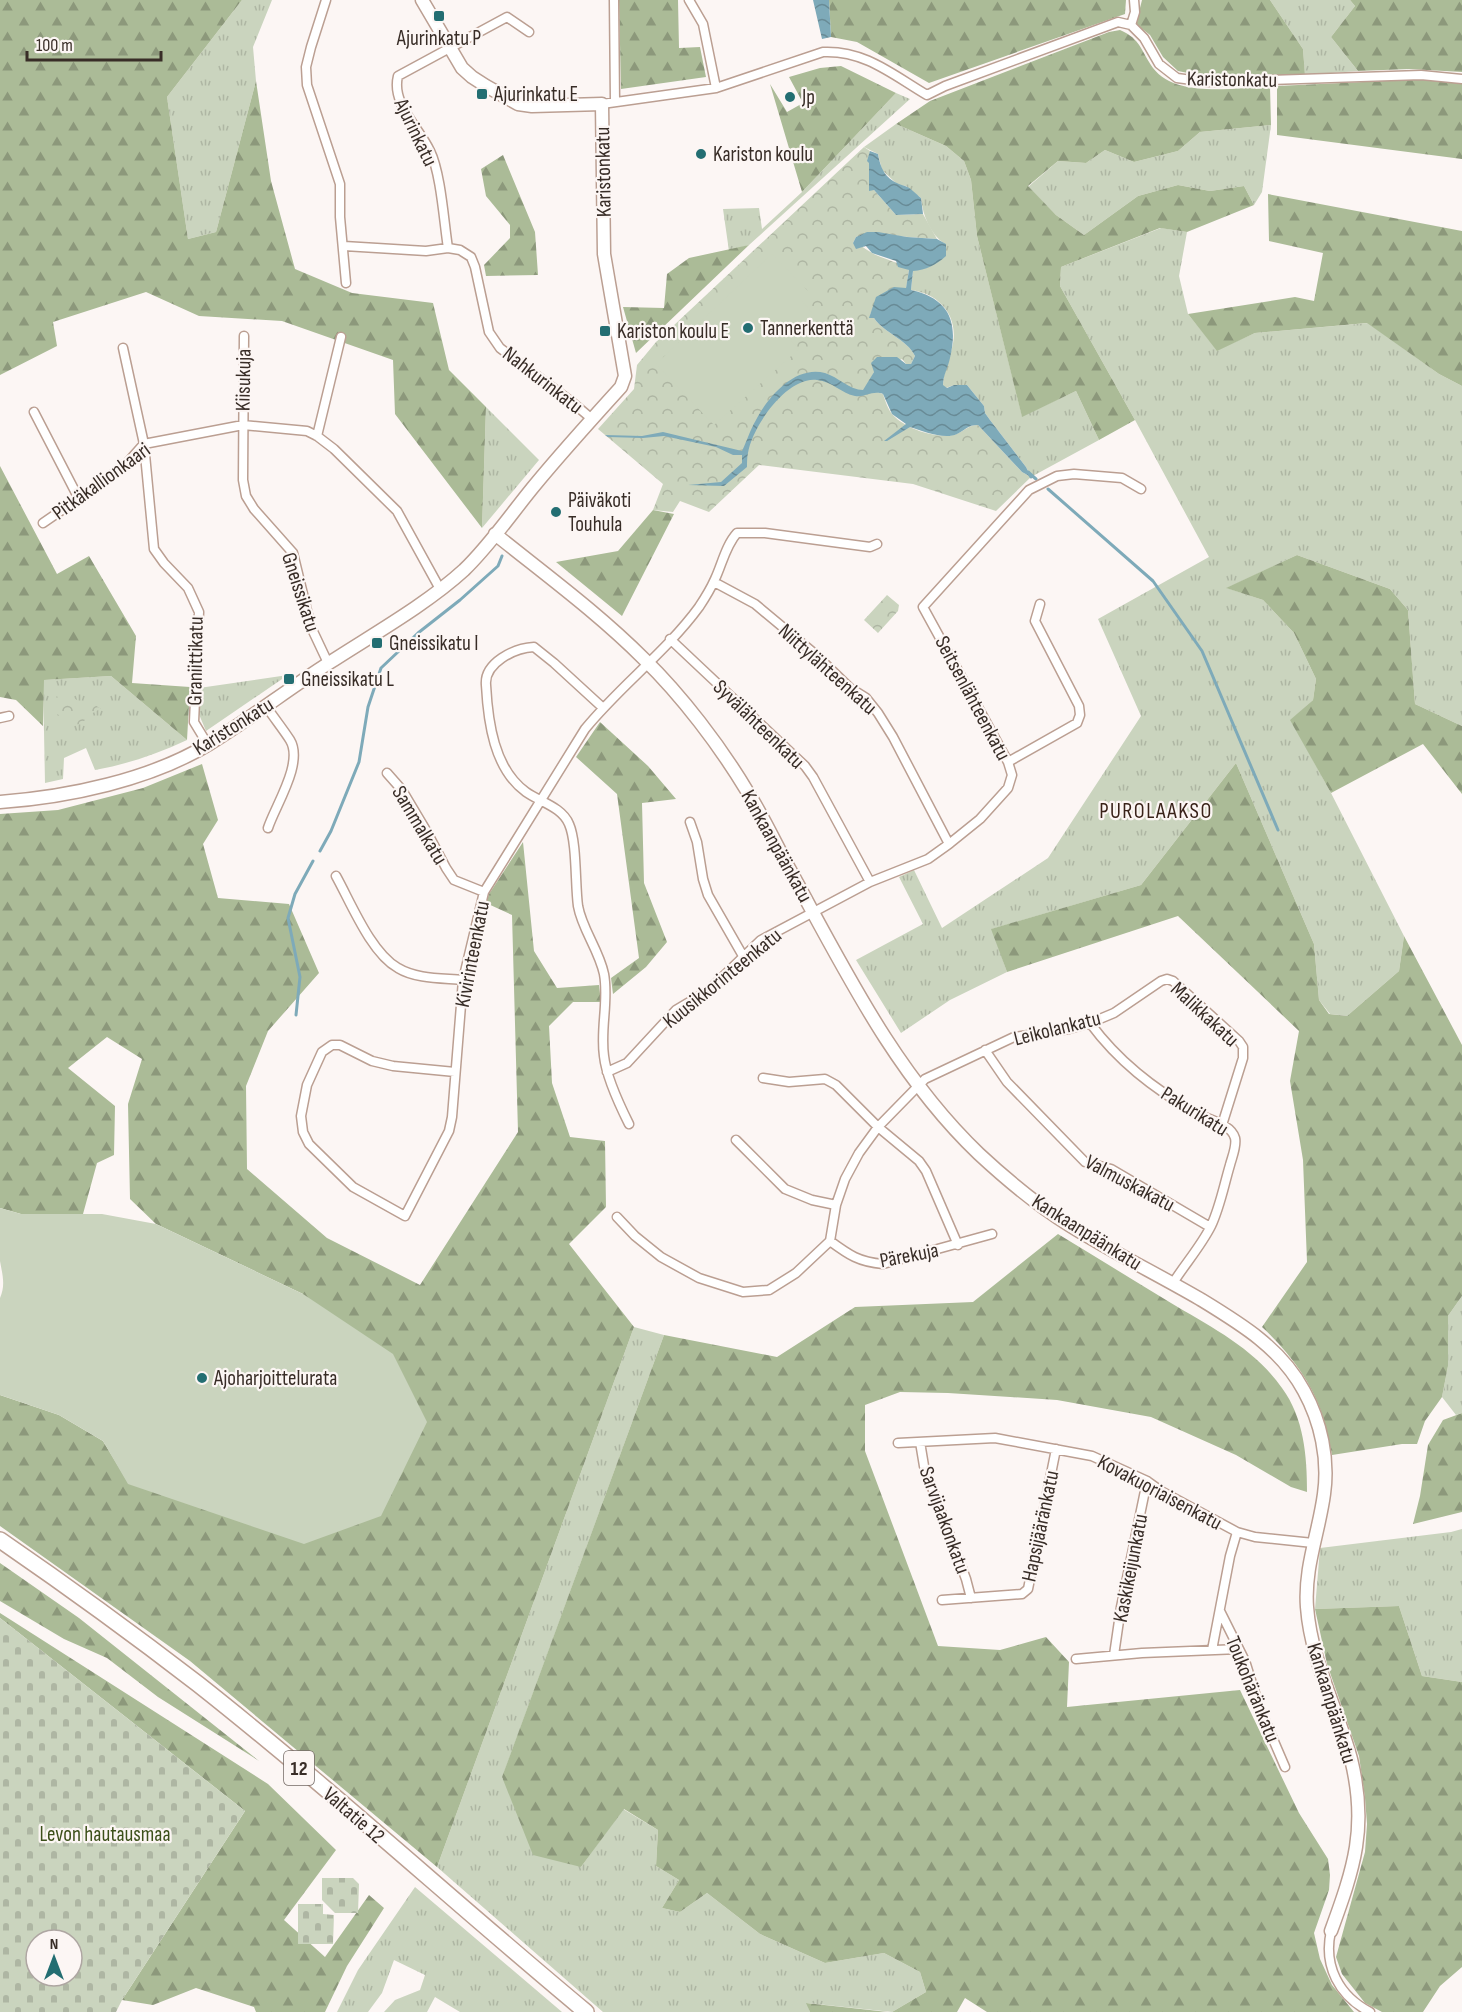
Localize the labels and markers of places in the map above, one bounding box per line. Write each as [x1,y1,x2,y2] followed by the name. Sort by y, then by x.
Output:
[432,9,446,23] marker: Ajurinkatu P
[396,26,481,51] place label: Ajurinkatu P
[493,82,578,107] place label: Ajurinkatu E
[801,85,815,110] place label: Jp
[475,87,489,101] marker: Ajurinkatu E
[783,90,797,104] marker: Jp
[713,142,813,167] place label: Kariston koulu
[694,147,708,161] marker: Kariston koulu
[760,316,854,341] place label: Tannerkenttä
[617,319,729,344] place label: Kariston koulu E
[741,321,755,335] marker: Tannerkenttä
[598,324,612,338] marker: Kariston koulu E
[568,488,631,537] place label: Päiväkoti Touhula
[549,505,563,519] marker: Päiväkoti Touhula
[389,631,478,656] place label: Gneissikatu I
[370,636,384,650] marker: Gneissikatu I
[301,667,394,692] place label: Gneissikatu L
[282,672,296,686] marker: Gneissikatu L
[213,1366,337,1391] place label: Ajoharjoittelurata
[195,1371,209,1385] marker: Ajoharjoittelurata

